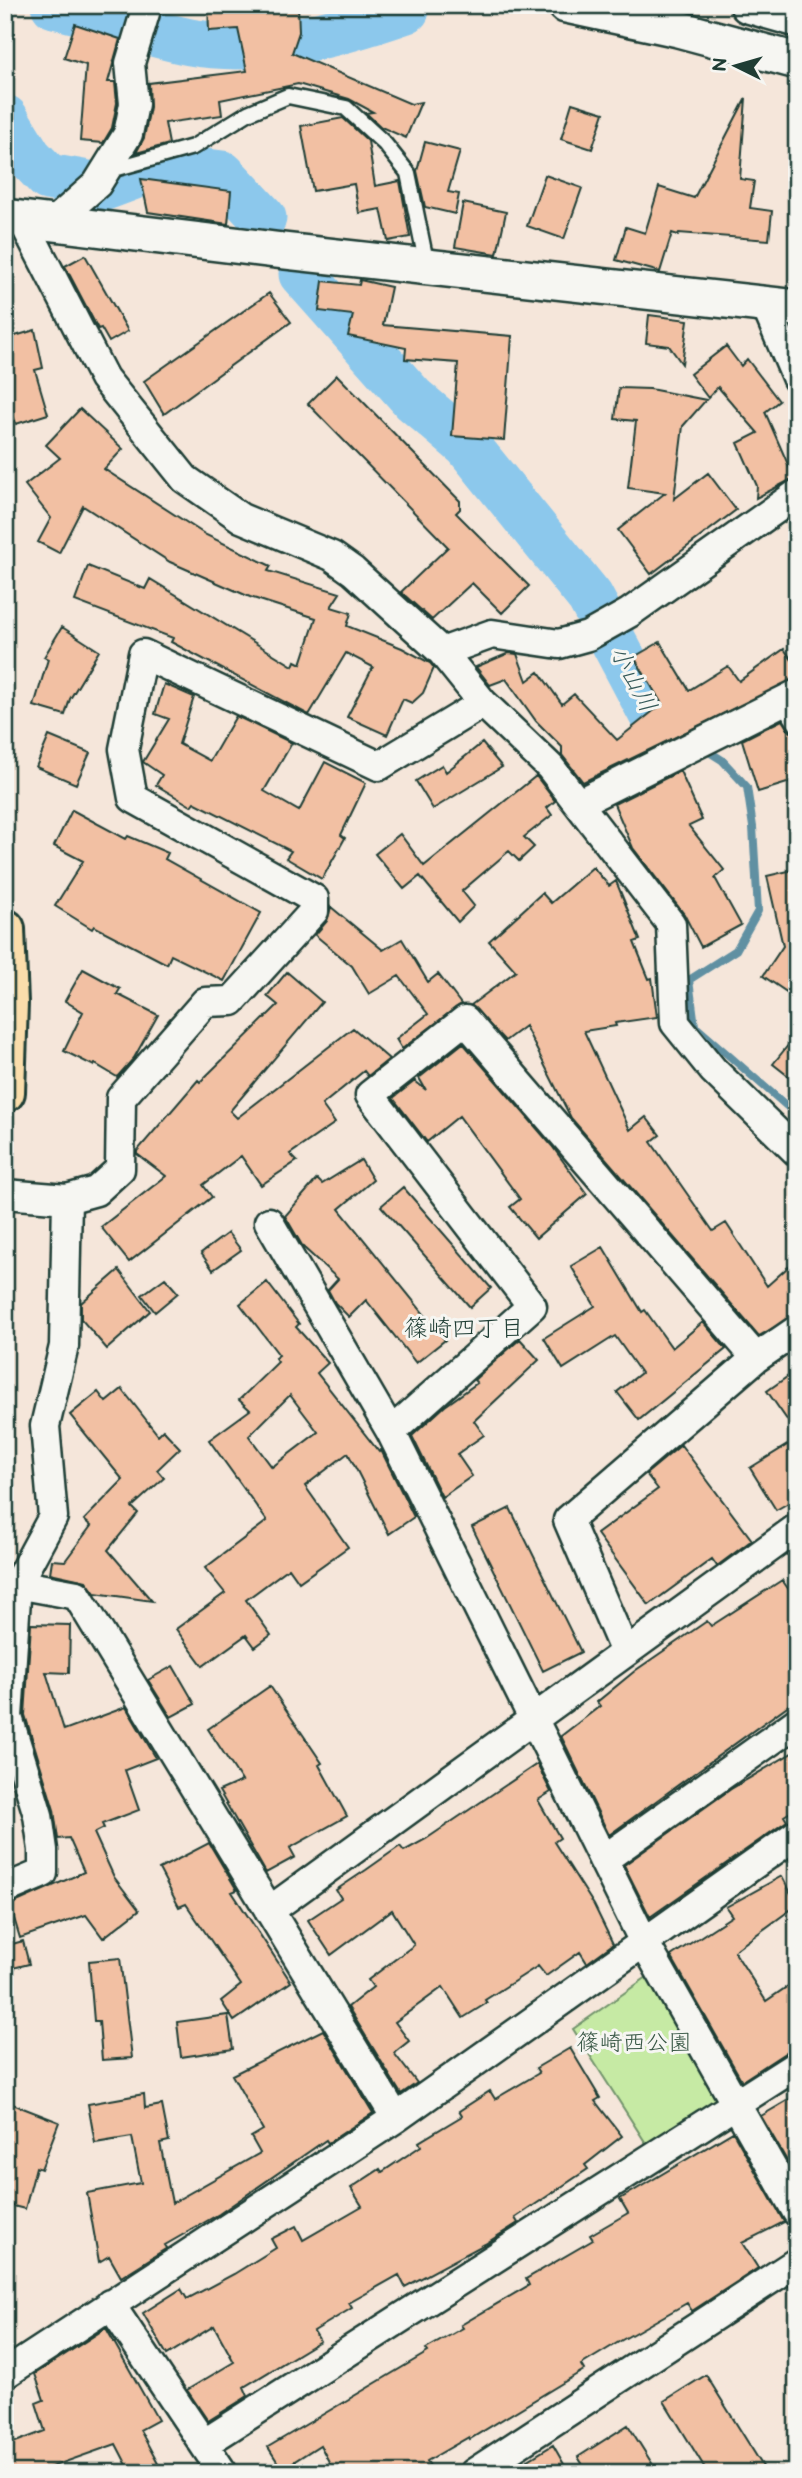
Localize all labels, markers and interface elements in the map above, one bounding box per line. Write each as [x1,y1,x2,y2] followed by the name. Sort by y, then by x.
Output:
[700,32,770,102] north arrow
[708,57,733,73] text: N
[603,640,663,718] water label: 小山川
[404,1314,524,1343] district label: 篠崎四丁目
[577,2029,692,2057] park label: 篠崎西公園

